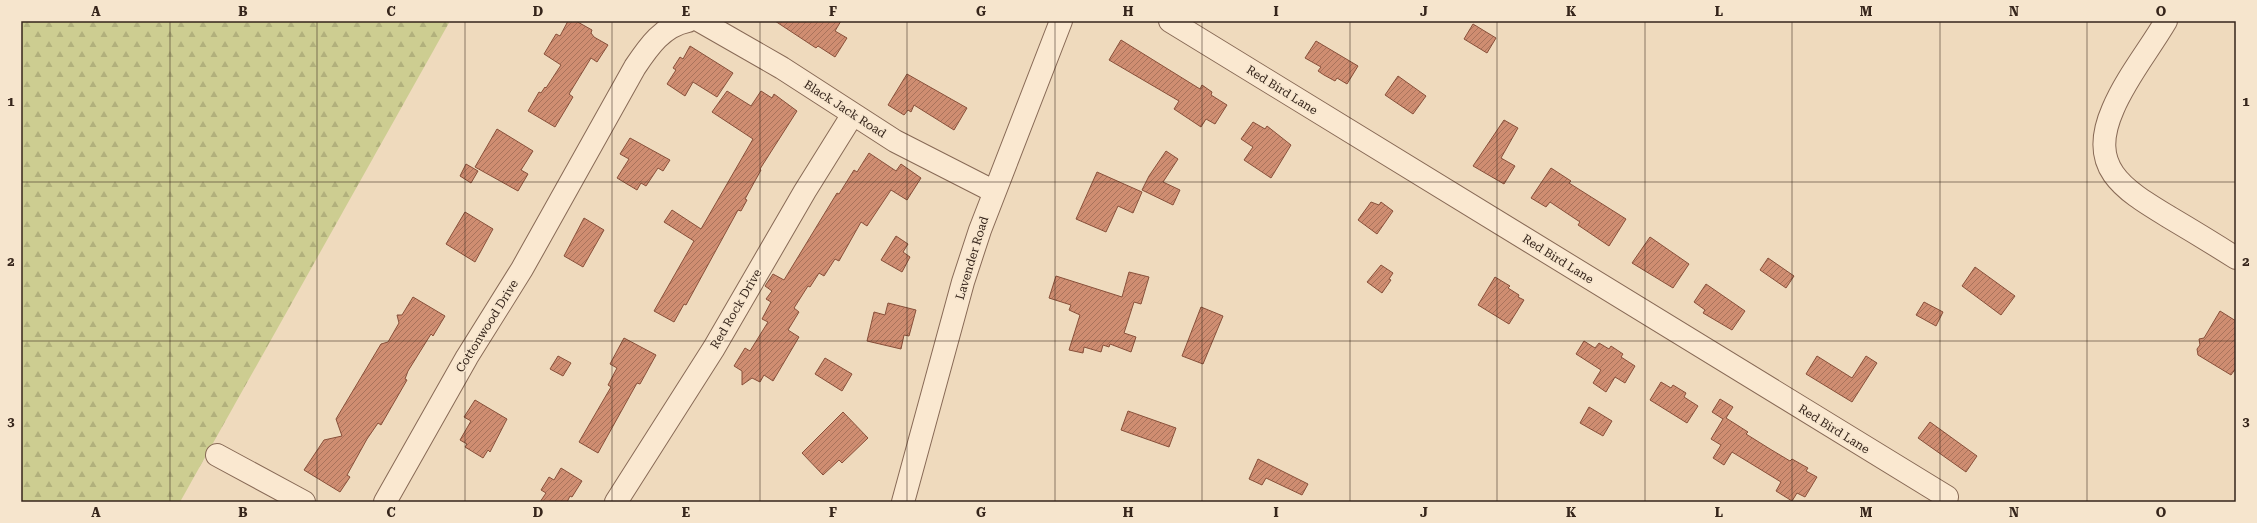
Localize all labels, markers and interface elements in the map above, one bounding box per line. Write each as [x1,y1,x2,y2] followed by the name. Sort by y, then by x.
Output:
[91,4,101,19] text: A
[238,4,248,19] text: B
[386,4,396,19] text: C
[533,4,543,19] text: D
[682,4,690,19] text: E
[829,4,837,19] text: F
[976,4,986,19] text: G
[1123,4,1134,19] text: H
[1273,4,1279,19] text: I
[1420,4,1428,19] text: J
[1566,4,1577,19] text: K
[1715,4,1723,19] text: L
[1860,4,1873,19] text: M
[2009,4,2019,19] text: N
[2156,4,2167,19] text: O
[1244,63,1321,118] street label: Red Bird Lane
[801,77,889,141] street label: Black Jack Road
[7,94,15,109] text: 1
[2242,94,2250,109] text: 1
[953,214,991,301] street label: Lavender Road
[1520,232,1597,287] street label: Red Bird Lane
[7,254,15,269] text: 2
[2242,254,2250,269] text: 2
[708,266,765,351] street label: Red Rock Drive
[453,277,521,375] street label: Cottonwood Drive
[1796,402,1873,457] street label: Red Bird Lane
[7,414,15,429] text: 3
[2242,414,2250,429] text: 3
[91,505,101,520] text: A
[238,505,248,520] text: B
[386,505,396,520] text: C
[533,505,543,520] text: D
[682,505,690,520] text: E
[829,505,837,520] text: F
[976,505,986,520] text: G
[1123,505,1134,520] text: H
[1273,505,1279,520] text: I
[1420,505,1428,520] text: J
[1566,505,1577,520] text: K
[1715,505,1723,520] text: L
[1860,505,1873,520] text: M
[2009,505,2019,520] text: N
[2156,505,2167,520] text: O

